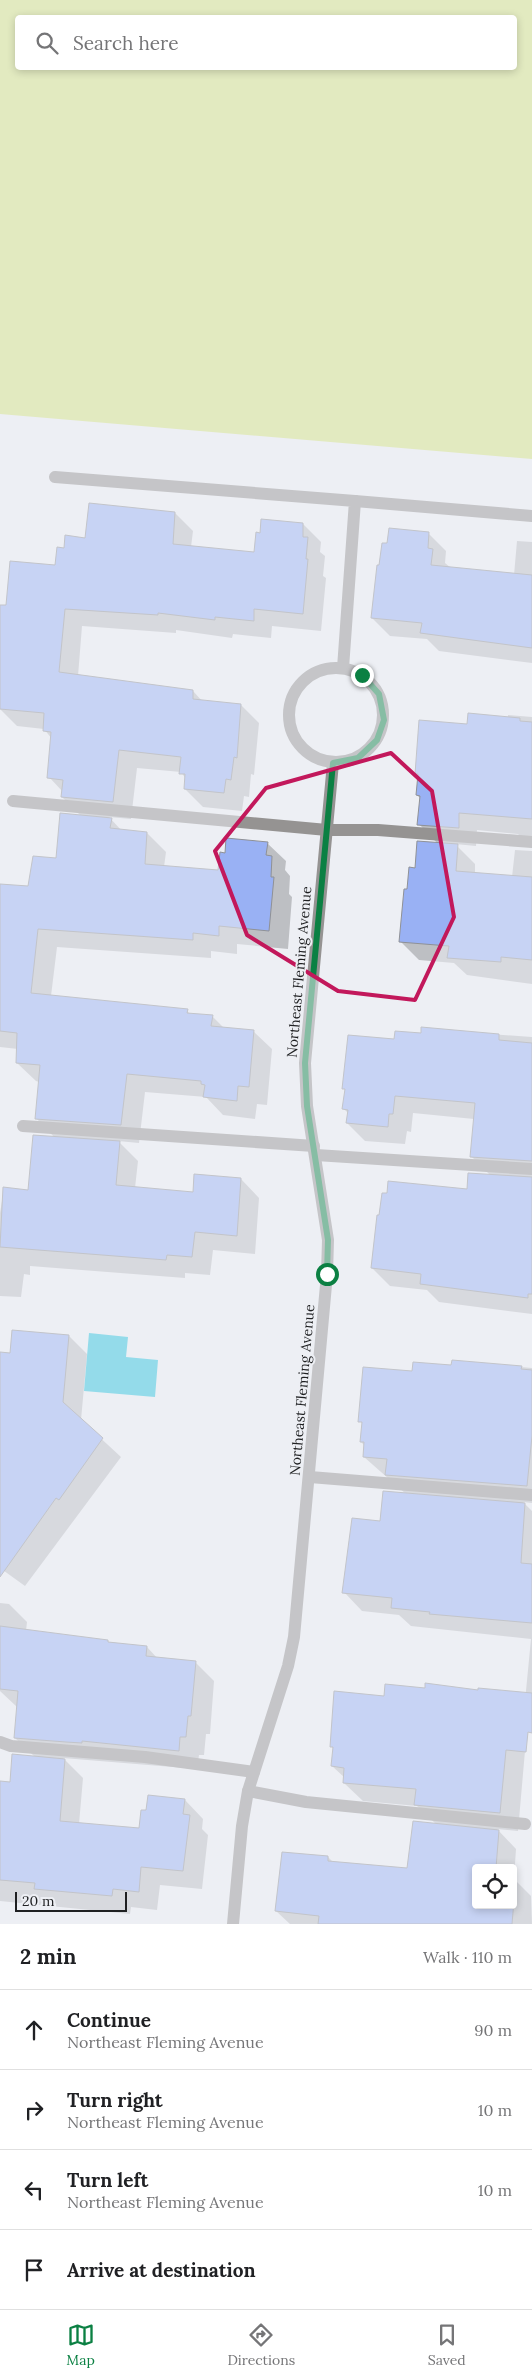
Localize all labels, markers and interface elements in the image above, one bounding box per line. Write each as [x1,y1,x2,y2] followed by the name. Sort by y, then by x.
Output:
[15,15,517,70] search box
[33,29,61,57] icon: search
[73,31,179,55] text: Search here
[351,664,374,687] route end
[283,885,315,1058] street label: Northeast Fleming Avenue
[316,1263,339,1286] route start
[286,1303,318,1476] street label: Northeast Fleming Avenue
[472,1864,517,1909] map controls
[472,1864,517,1909] button: locate
[15,1889,128,1912] scale bar
[22,1892,54,1910] text: 20 m
[20,1943,76,1970] text: 2 min
[423,1947,512,1967] text: Walk · 110 m
[67,2008,151,2032] text: Continue
[20,2016,48,2044] icon: ahead
[474,2020,512,2040] text: 90 m
[67,2032,264,2052] text: Northeast Fleming Avenue
[67,2088,163,2112] text: Turn right
[20,2096,48,2124] icon: right
[478,2100,512,2120] text: 10 m
[67,2112,264,2132] text: Northeast Fleming Avenue
[67,2168,148,2192] text: Turn left
[20,2176,48,2204] icon: left
[478,2180,512,2200] text: 10 m
[67,2192,264,2212] text: Northeast Fleming Avenue
[20,2256,48,2284] icon: arrive
[67,2258,256,2282] text: Arrive at destination
[66,2321,95,2369] tab: Map
[227,2321,295,2369] tab: Directions
[428,2321,466,2369] tab: Saved

